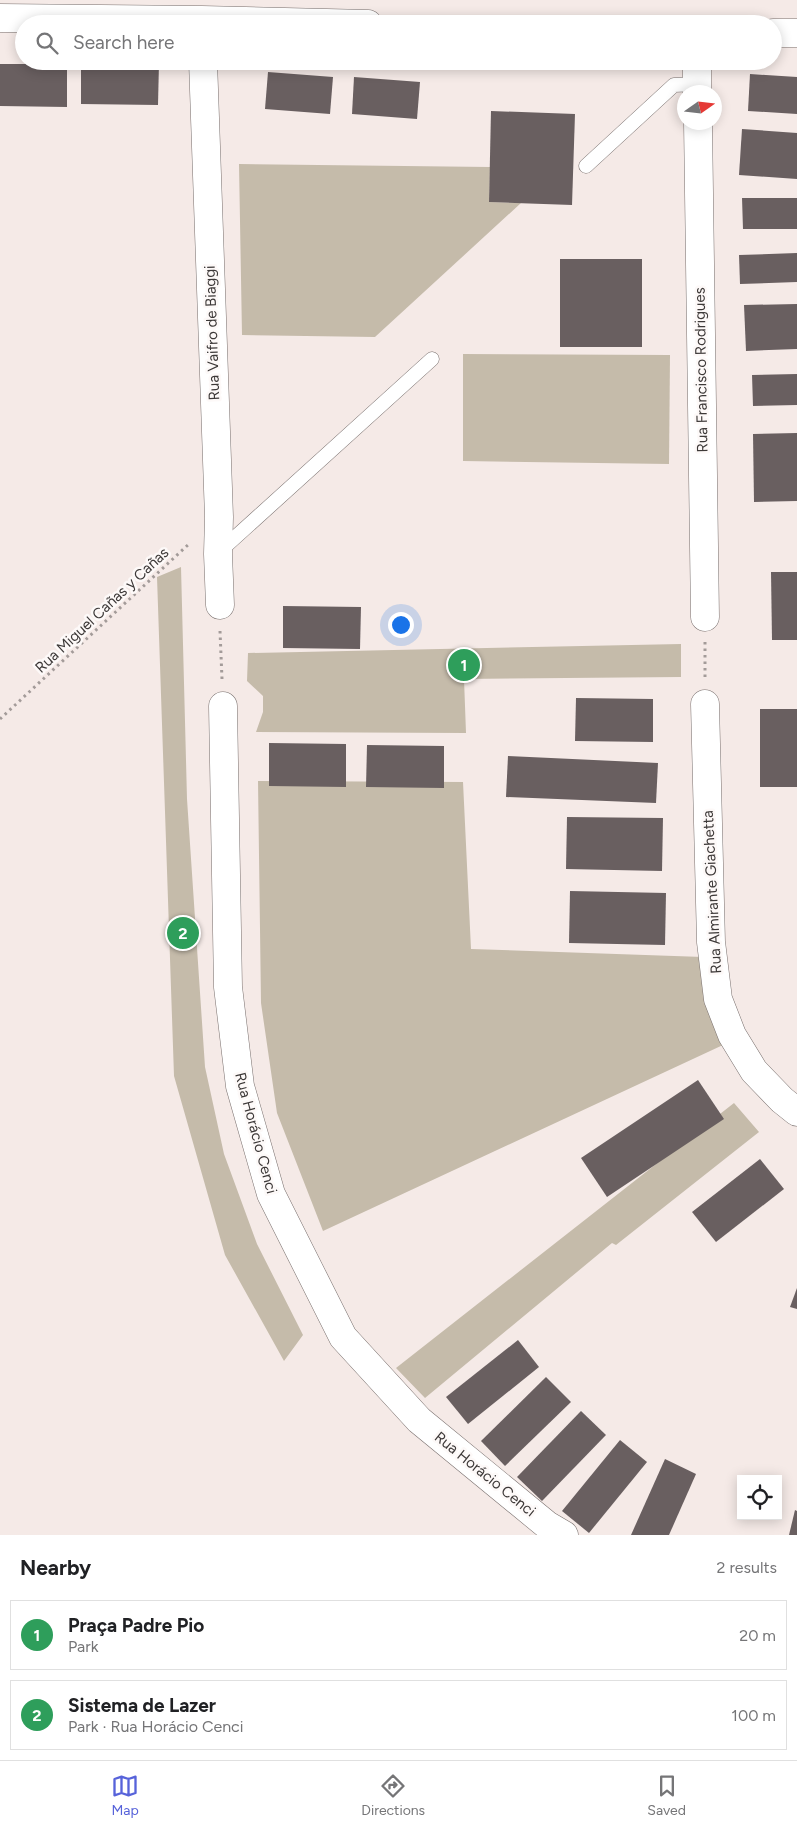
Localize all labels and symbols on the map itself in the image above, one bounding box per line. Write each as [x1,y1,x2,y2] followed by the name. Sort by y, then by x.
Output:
[677,85,722,130] north arrow
[201,265,223,401] street label: Rua Vaifro de Biaggi
[691,287,711,453] street label: Rua Francisco Rodrigues
[32,543,172,677] street label: Rua Miguel Cañas y Cañas
[388,612,414,638] your location
[448,646,480,684] pin: 1
[699,810,725,974] street label: Rua Almirante Giachetta
[167,914,199,952] pin: 2
[231,1070,281,1196] street label: Rua Horácio Cenci
[431,1428,539,1520] street label: Rua Horácio Cenci

